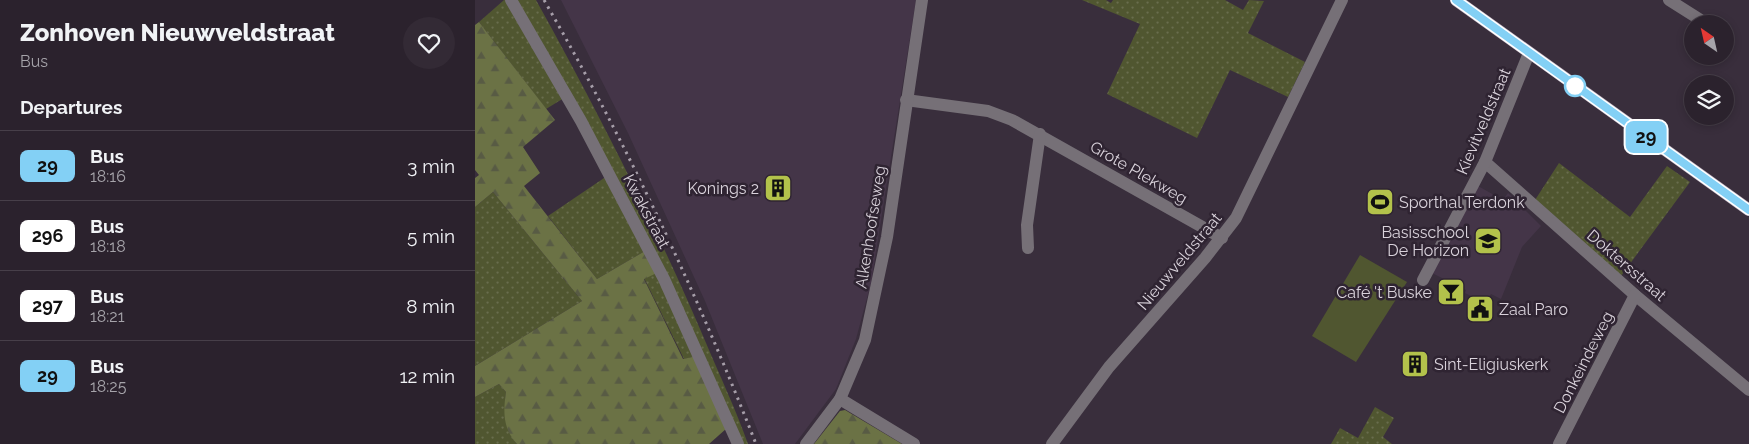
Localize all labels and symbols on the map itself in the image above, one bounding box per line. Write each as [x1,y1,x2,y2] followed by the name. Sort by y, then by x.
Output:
[1684,15,1734,65] north arrow
[1453,65,1515,177] street label: Kievitveldstraat
[1564,75,1586,97] unlabelled marker
[1623,121,1669,153] line badge: 29
[1087,137,1191,208] street label: Grote Plekweg
[851,164,890,290] street label: Alkenhoofseweg
[619,171,674,252] street label: Kwakstraat
[763,173,793,203] building icon: Konings 2
[688,179,759,198] place label: Konings 2
[1365,187,1395,217] sports icon: Sporthal Terdonk
[1399,193,1525,212] place label: Sporthal Terdonk
[1133,208,1226,314] street label: Nieuwveldstraat
[1381,223,1470,260] place label: Basisschool De Horizon
[1473,226,1503,256] school or university icon: Basisschool De Horizon
[1583,226,1671,305] street label: Doktersstraat
[1436,277,1466,307] bar icon: Café 't Buske
[1336,283,1432,302] place label: Café 't Buske
[1465,294,1495,324] public building icon: Zaal Paro
[1499,300,1568,319] place label: Zaal Paro
[1550,308,1617,416] street label: Donkeindeweg
[1400,349,1430,379] building icon: Sint-Eligiuskerk
[1434,355,1549,374] place label: Sint-Eligiuskerk

